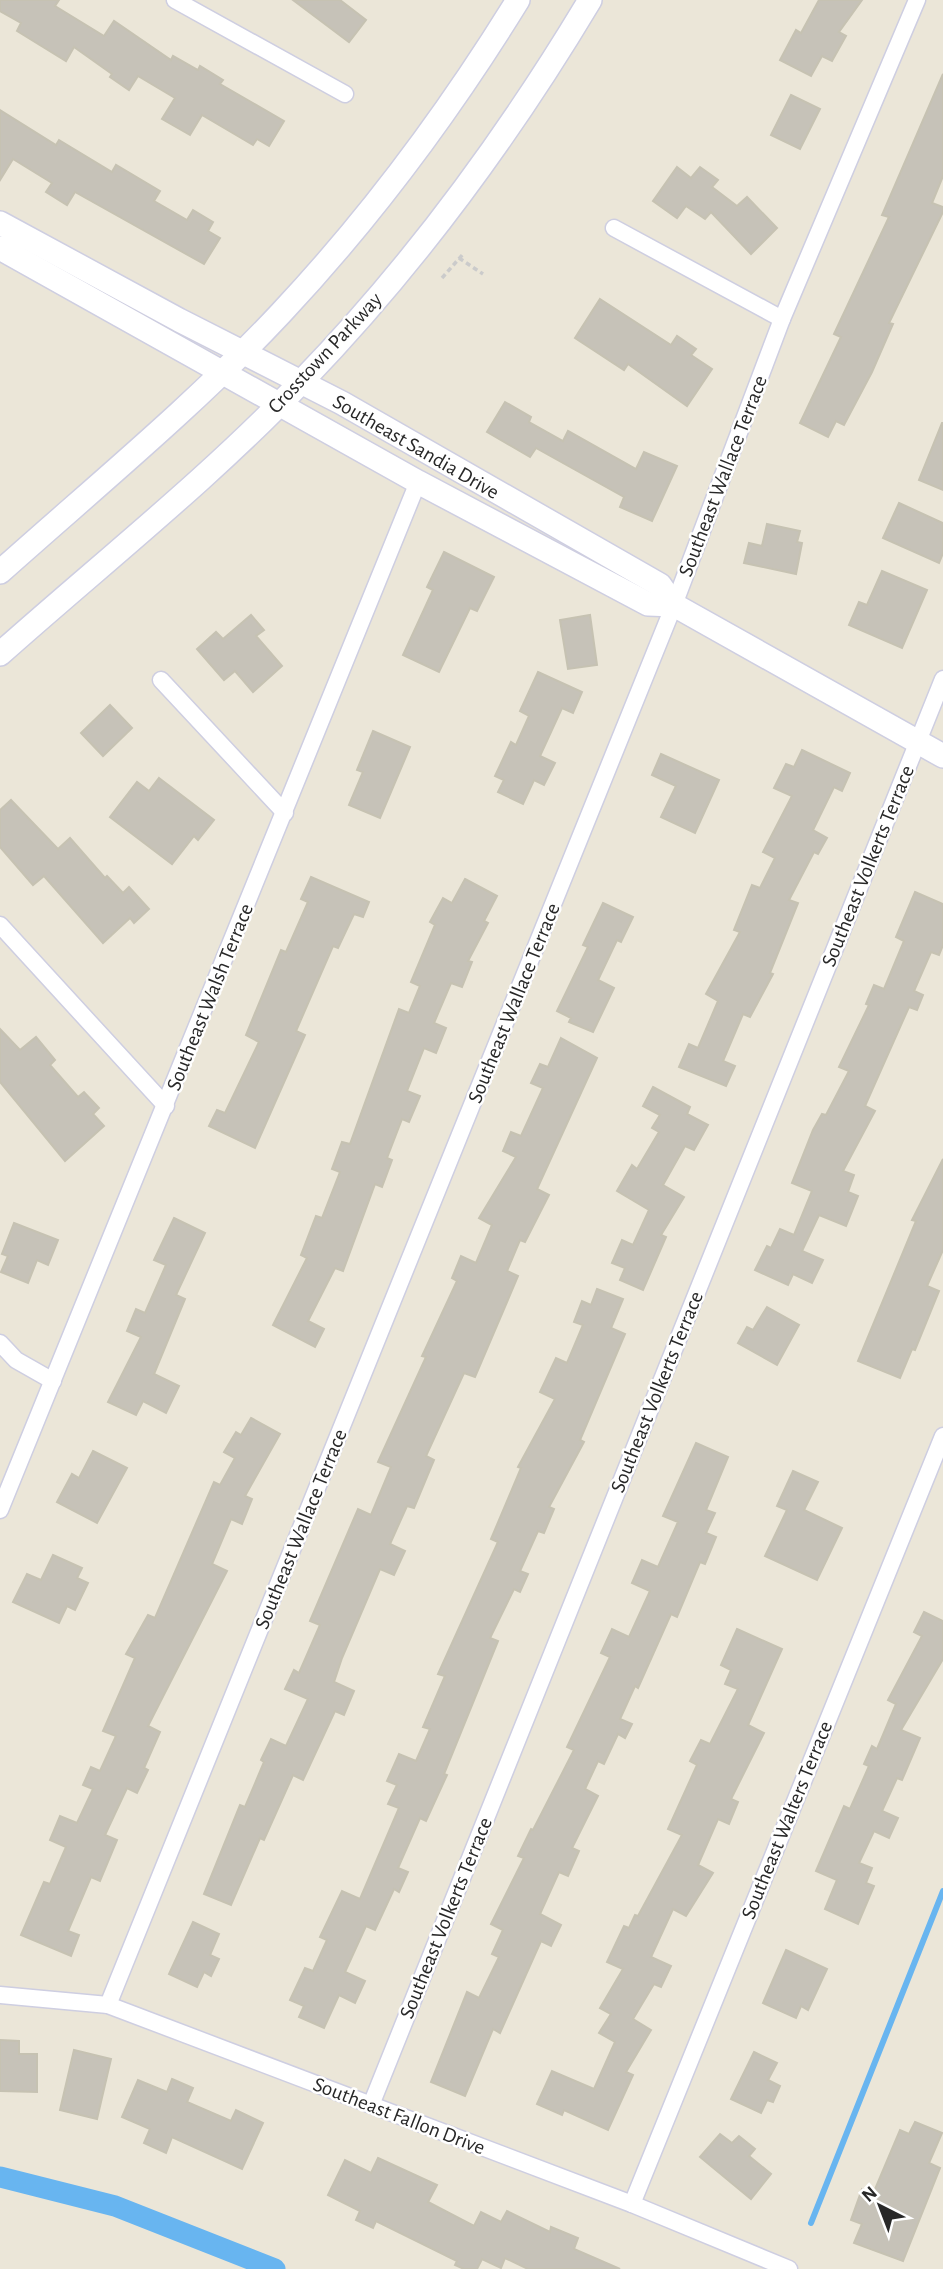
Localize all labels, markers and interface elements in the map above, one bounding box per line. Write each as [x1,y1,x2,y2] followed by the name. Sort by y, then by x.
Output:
[264,289,386,417] street label: Crosstown Parkway
[675,373,771,579] street label: Southeast Wallace Terrace
[329,391,503,503] street label: Southeast Sandia Drive
[818,762,918,970] street label: Southeast Volkerts Terrace
[464,900,564,1106] street label: Southeast Wallace Terrace
[163,901,257,1093] street label: Southeast Walsh Terrace
[607,1288,707,1496] street label: Southeast Volkerts Terrace
[251,1426,351,1632] street label: Southeast Wallace Terrace
[738,1718,836,1922] street label: Southeast Walters Terrace
[396,1814,496,2022] street label: Southeast Volkerts Terrace
[310,2074,488,2158] street label: Southeast Fallon Drive
[845,2171,915,2241] north arrow
[858,2183,881,2206] text: N

